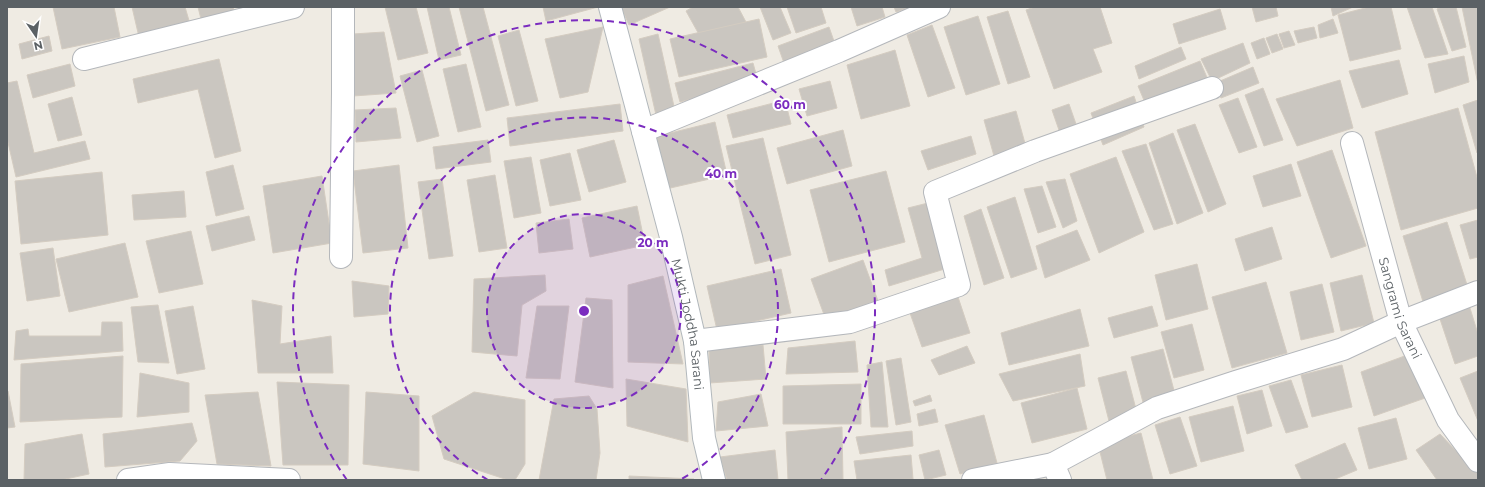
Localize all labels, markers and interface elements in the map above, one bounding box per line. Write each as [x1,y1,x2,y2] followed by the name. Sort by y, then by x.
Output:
[16,16,56,56] north arrow
[32,38,44,54] text: N
[774,97,806,112] text: 60 m
[705,166,737,181] text: 40 m
[637,235,669,250] text: 20 m
[1376,255,1425,361] street label: Sangrami Sarani
[668,257,708,391] street label: Mukti Joddha Sarani
[577,304,591,318] centre of rings

